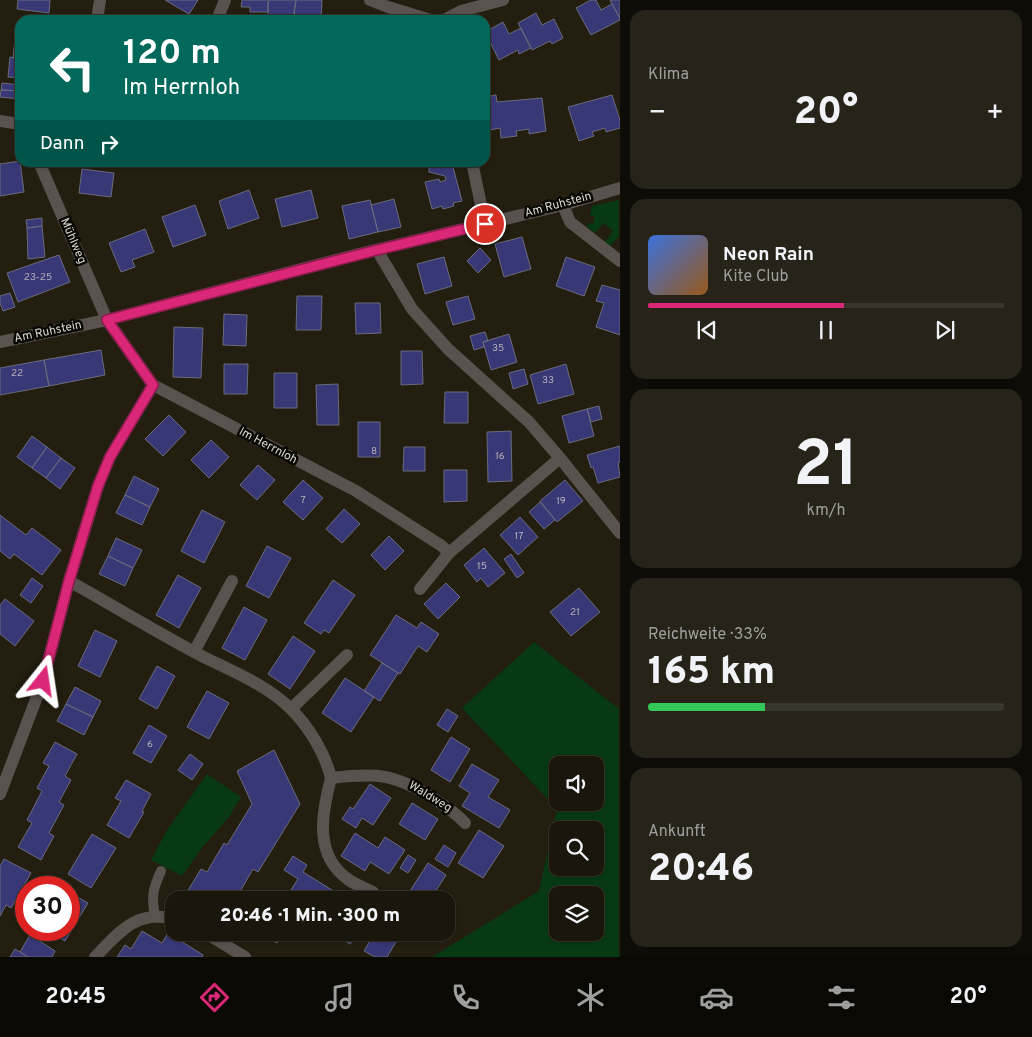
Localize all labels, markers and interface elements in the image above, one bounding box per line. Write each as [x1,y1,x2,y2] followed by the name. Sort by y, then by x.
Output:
[123,32,221,76] text: 120 m
[40,35,105,100] icon: left
[648,65,689,85] text: Klima
[123,75,240,102] text: Im Herrnloh
[794,89,858,138] text: 20°
[648,96,666,132] text: −
[986,96,1004,132] text: +
[95,130,123,158] icon: right
[40,132,85,156] text: Dann
[523,188,593,222] street label: Am Ruhstein
[464,203,506,245] pin
[471,210,499,238] icon: arrive
[56,216,90,266] street label: Mühlweg
[723,243,814,267] text: Neon Rain
[723,267,788,287] text: Kite Club
[24,271,52,284] house number: 23-25
[693,316,721,344] icon: previous
[812,316,840,344] icon: pause
[931,316,959,344] icon: next
[13,317,83,347] street label: Am Ruhstein
[492,342,504,355] house number: 35
[11,367,23,380] house number: 22
[542,374,554,387] house number: 33
[236,424,300,468] street label: Im Herrnloh
[793,427,859,509] text: 21
[371,445,377,458] house number: 8
[495,450,505,463] house number: 16
[300,494,306,507] house number: 7
[556,495,566,508] house number: 19
[807,501,845,521] text: km/h
[515,530,523,543] house number: 17
[477,560,487,573] house number: 15
[570,606,580,619] house number: 21
[648,625,767,645] text: Reichweite · 33%
[648,649,775,698] text: 165 km
[16,654,68,706] position arrow
[147,738,153,751] house number: 6
[549,756,604,941] map controls
[549,756,604,811] button: sound
[405,778,455,816] street label: Waldweg
[549,821,604,876] button: search
[648,822,706,842] text: Ankunft
[648,846,754,895] text: 20:46
[15,876,80,941] speed limit sign: 30
[549,886,604,941] button: layers
[220,904,400,928] text: 20:46 · 1 Min. · 300 m
[197,980,232,1015] icon: directions
[322,980,357,1015] icon: music
[448,980,483,1015] icon: phone
[573,980,608,1015] icon: climate
[699,980,734,1015] icon: car
[824,980,859,1015] icon: filters
[45,984,106,1011] text: 20:45
[950,984,987,1011] text: 20°

